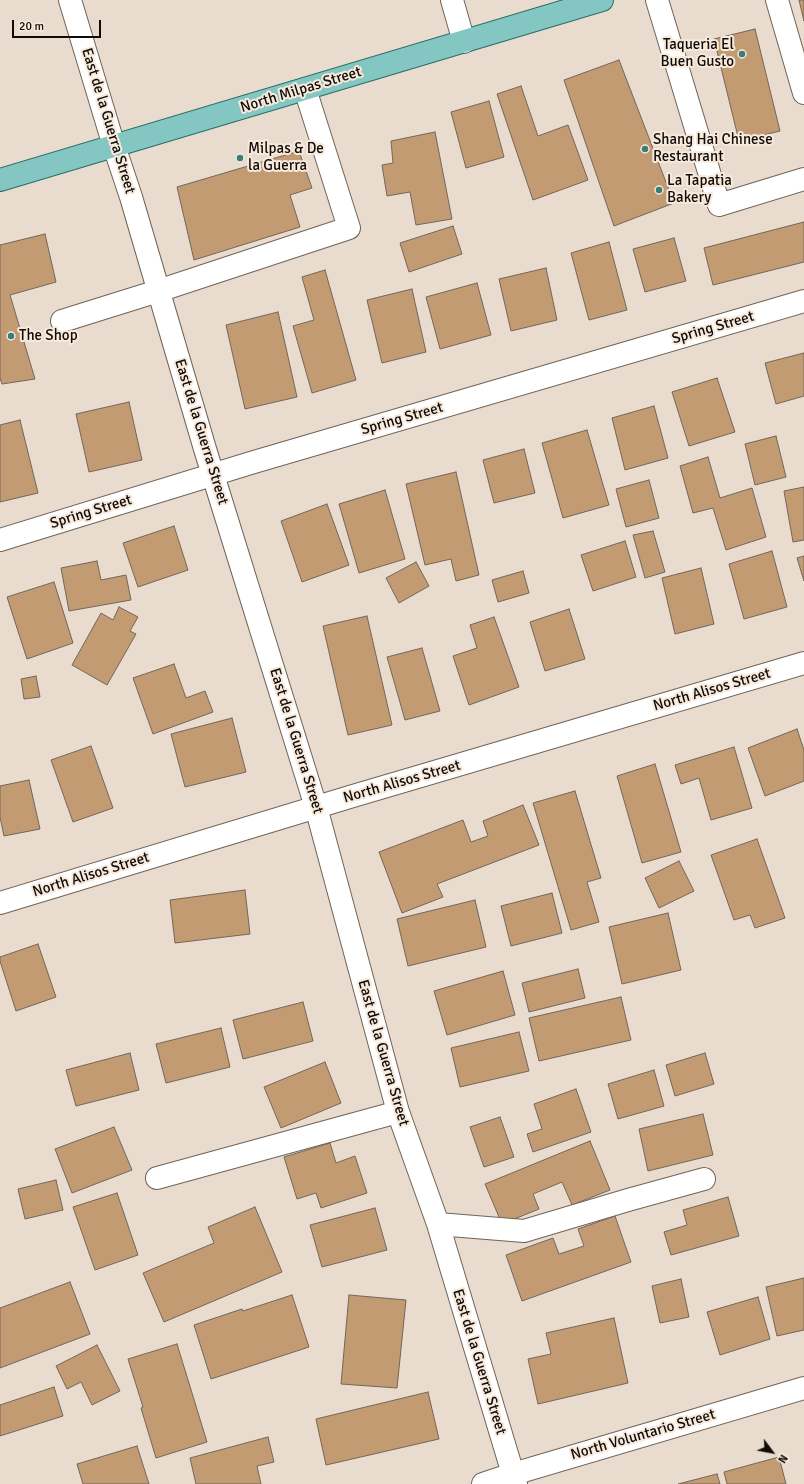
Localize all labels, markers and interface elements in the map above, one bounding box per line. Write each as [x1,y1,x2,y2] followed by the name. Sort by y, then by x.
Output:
[14,12,103,38] scale bar
[19,19,44,34] text: 20 m
[660,36,734,71] place label: Taqueria El Buen Gusto
[77,46,139,196] street label: East de la Guerra Street
[737,49,747,59] marker: Taqueria El Buen Gusto
[238,63,364,117] street label: North Milpas Street
[653,131,773,166] place label: Shang Hai Chinese Restaurant
[248,140,324,175] place label: Milpas & De la Guerra
[640,144,650,154] marker: Shang Hai Chinese Restaurant
[235,153,245,163] marker: Milpas & De la Guerra
[667,172,732,207] place label: La Tapatia Bakery
[654,185,664,195] marker: La Tapatia Bakery
[670,308,756,348] street label: Spring Street
[19,327,78,345] place label: The Shop
[6,331,16,341] marker: The Shop
[170,357,232,507] street label: East de la Guerra Street
[359,399,445,439] street label: Spring Street
[48,491,134,533] street label: Spring Street
[651,665,773,715] street label: North Alisos Street
[265,666,327,816] street label: East de la Guerra Street
[341,757,463,807] street label: North Alisos Street
[30,849,152,901] street label: North Alisos Street
[353,978,413,1128] street label: East de la Guerra Street
[448,1287,510,1437] street label: East de la Guerra Street
[569,1406,717,1464] street label: North Voluntario Street
[752,1432,792,1472] north arrow
[775,1452,790,1465] text: N

